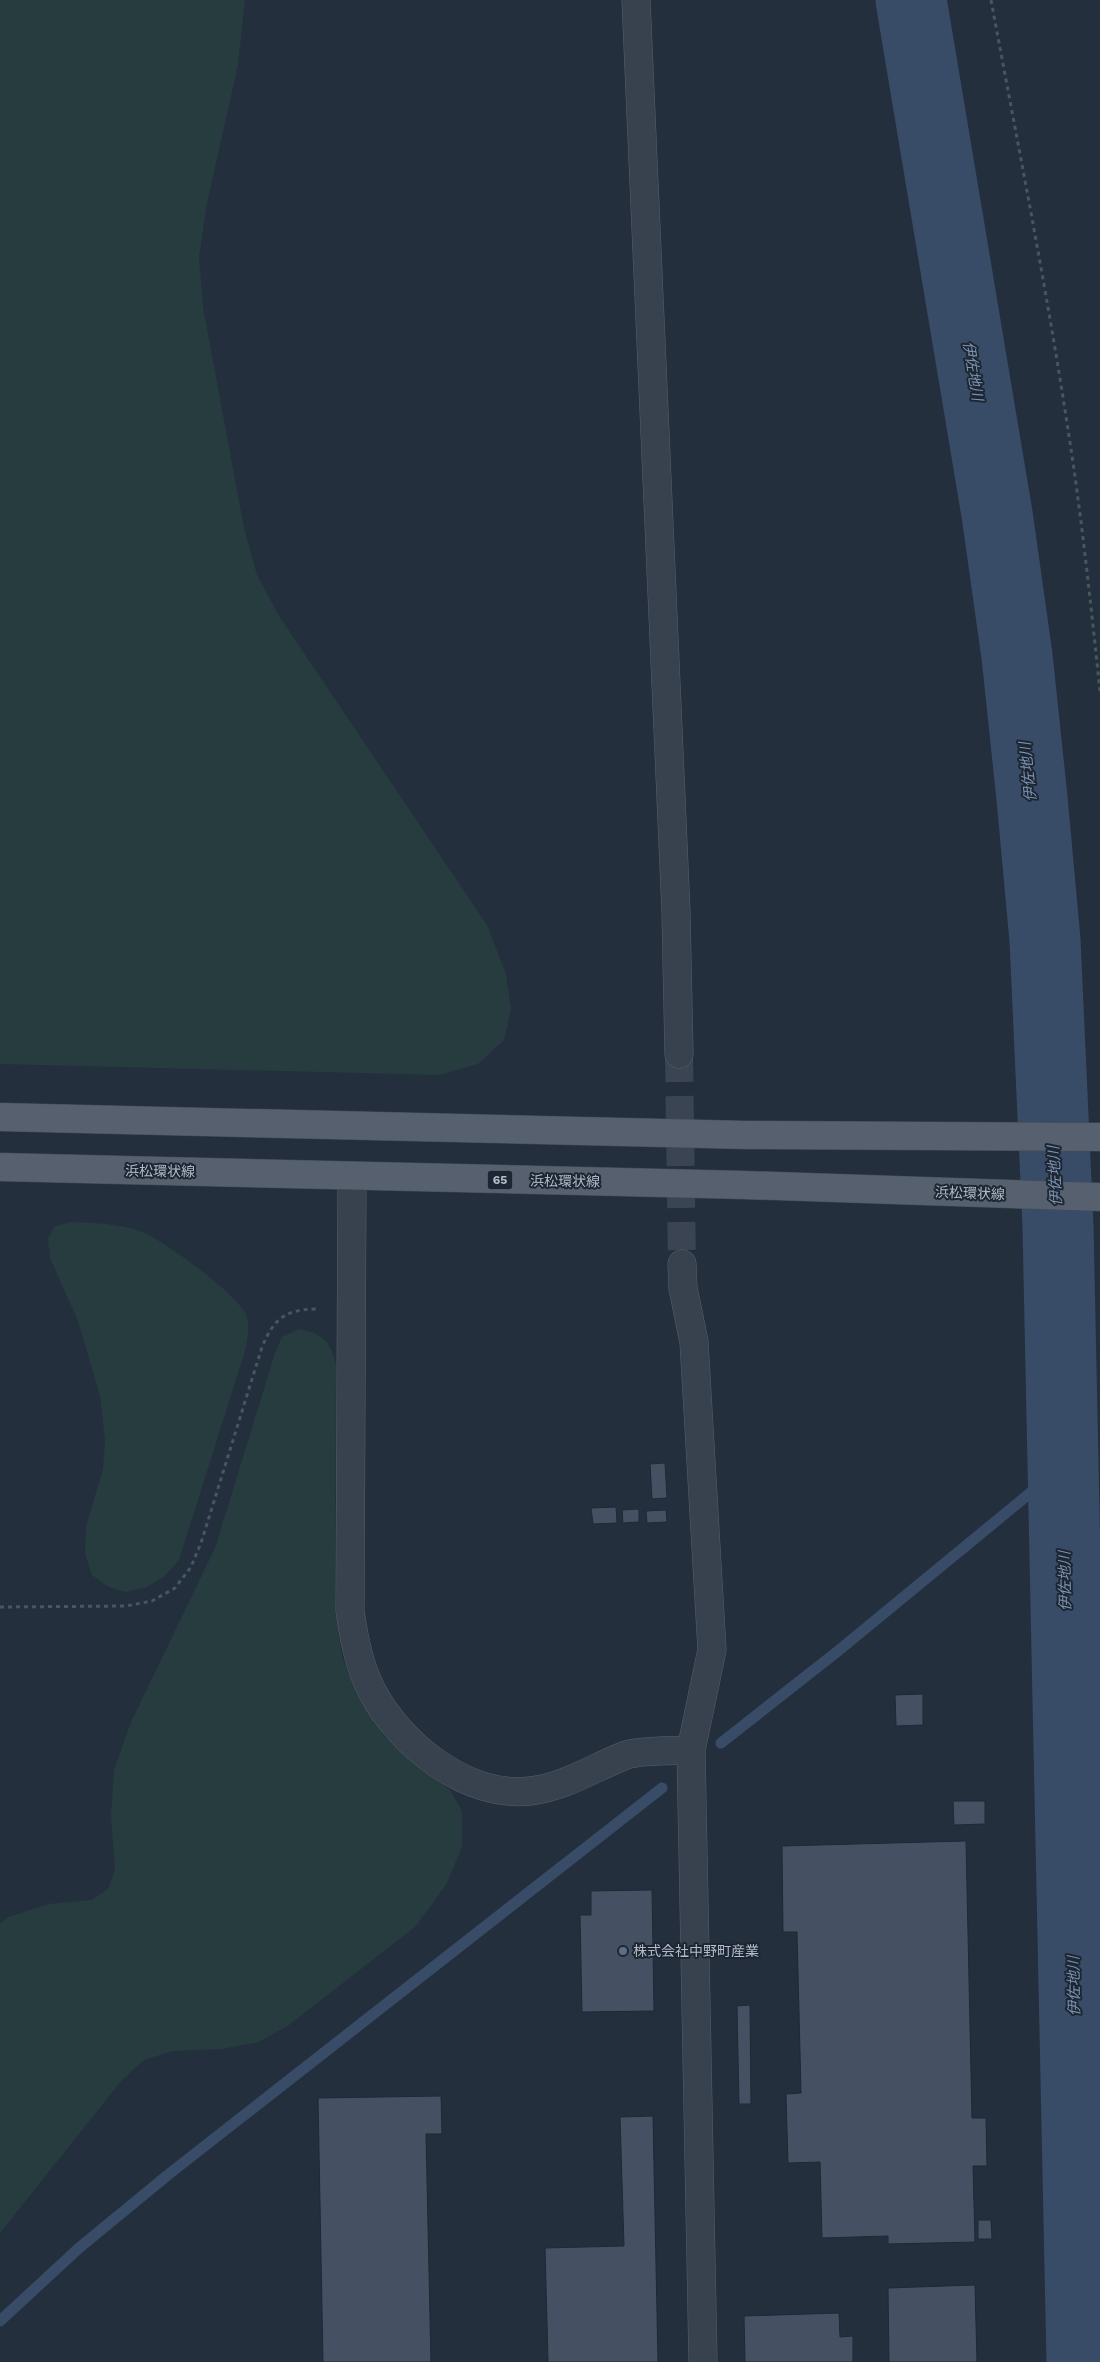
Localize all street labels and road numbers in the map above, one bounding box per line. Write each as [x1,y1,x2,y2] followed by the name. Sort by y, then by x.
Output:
[125,1162,195,1180] street label: 浜松環状線
[488,1170,512,1190] road number: 65
[530,1172,600,1190] street label: 浜松環状線
[935,1184,1005,1202] street label: 浜松環状線

